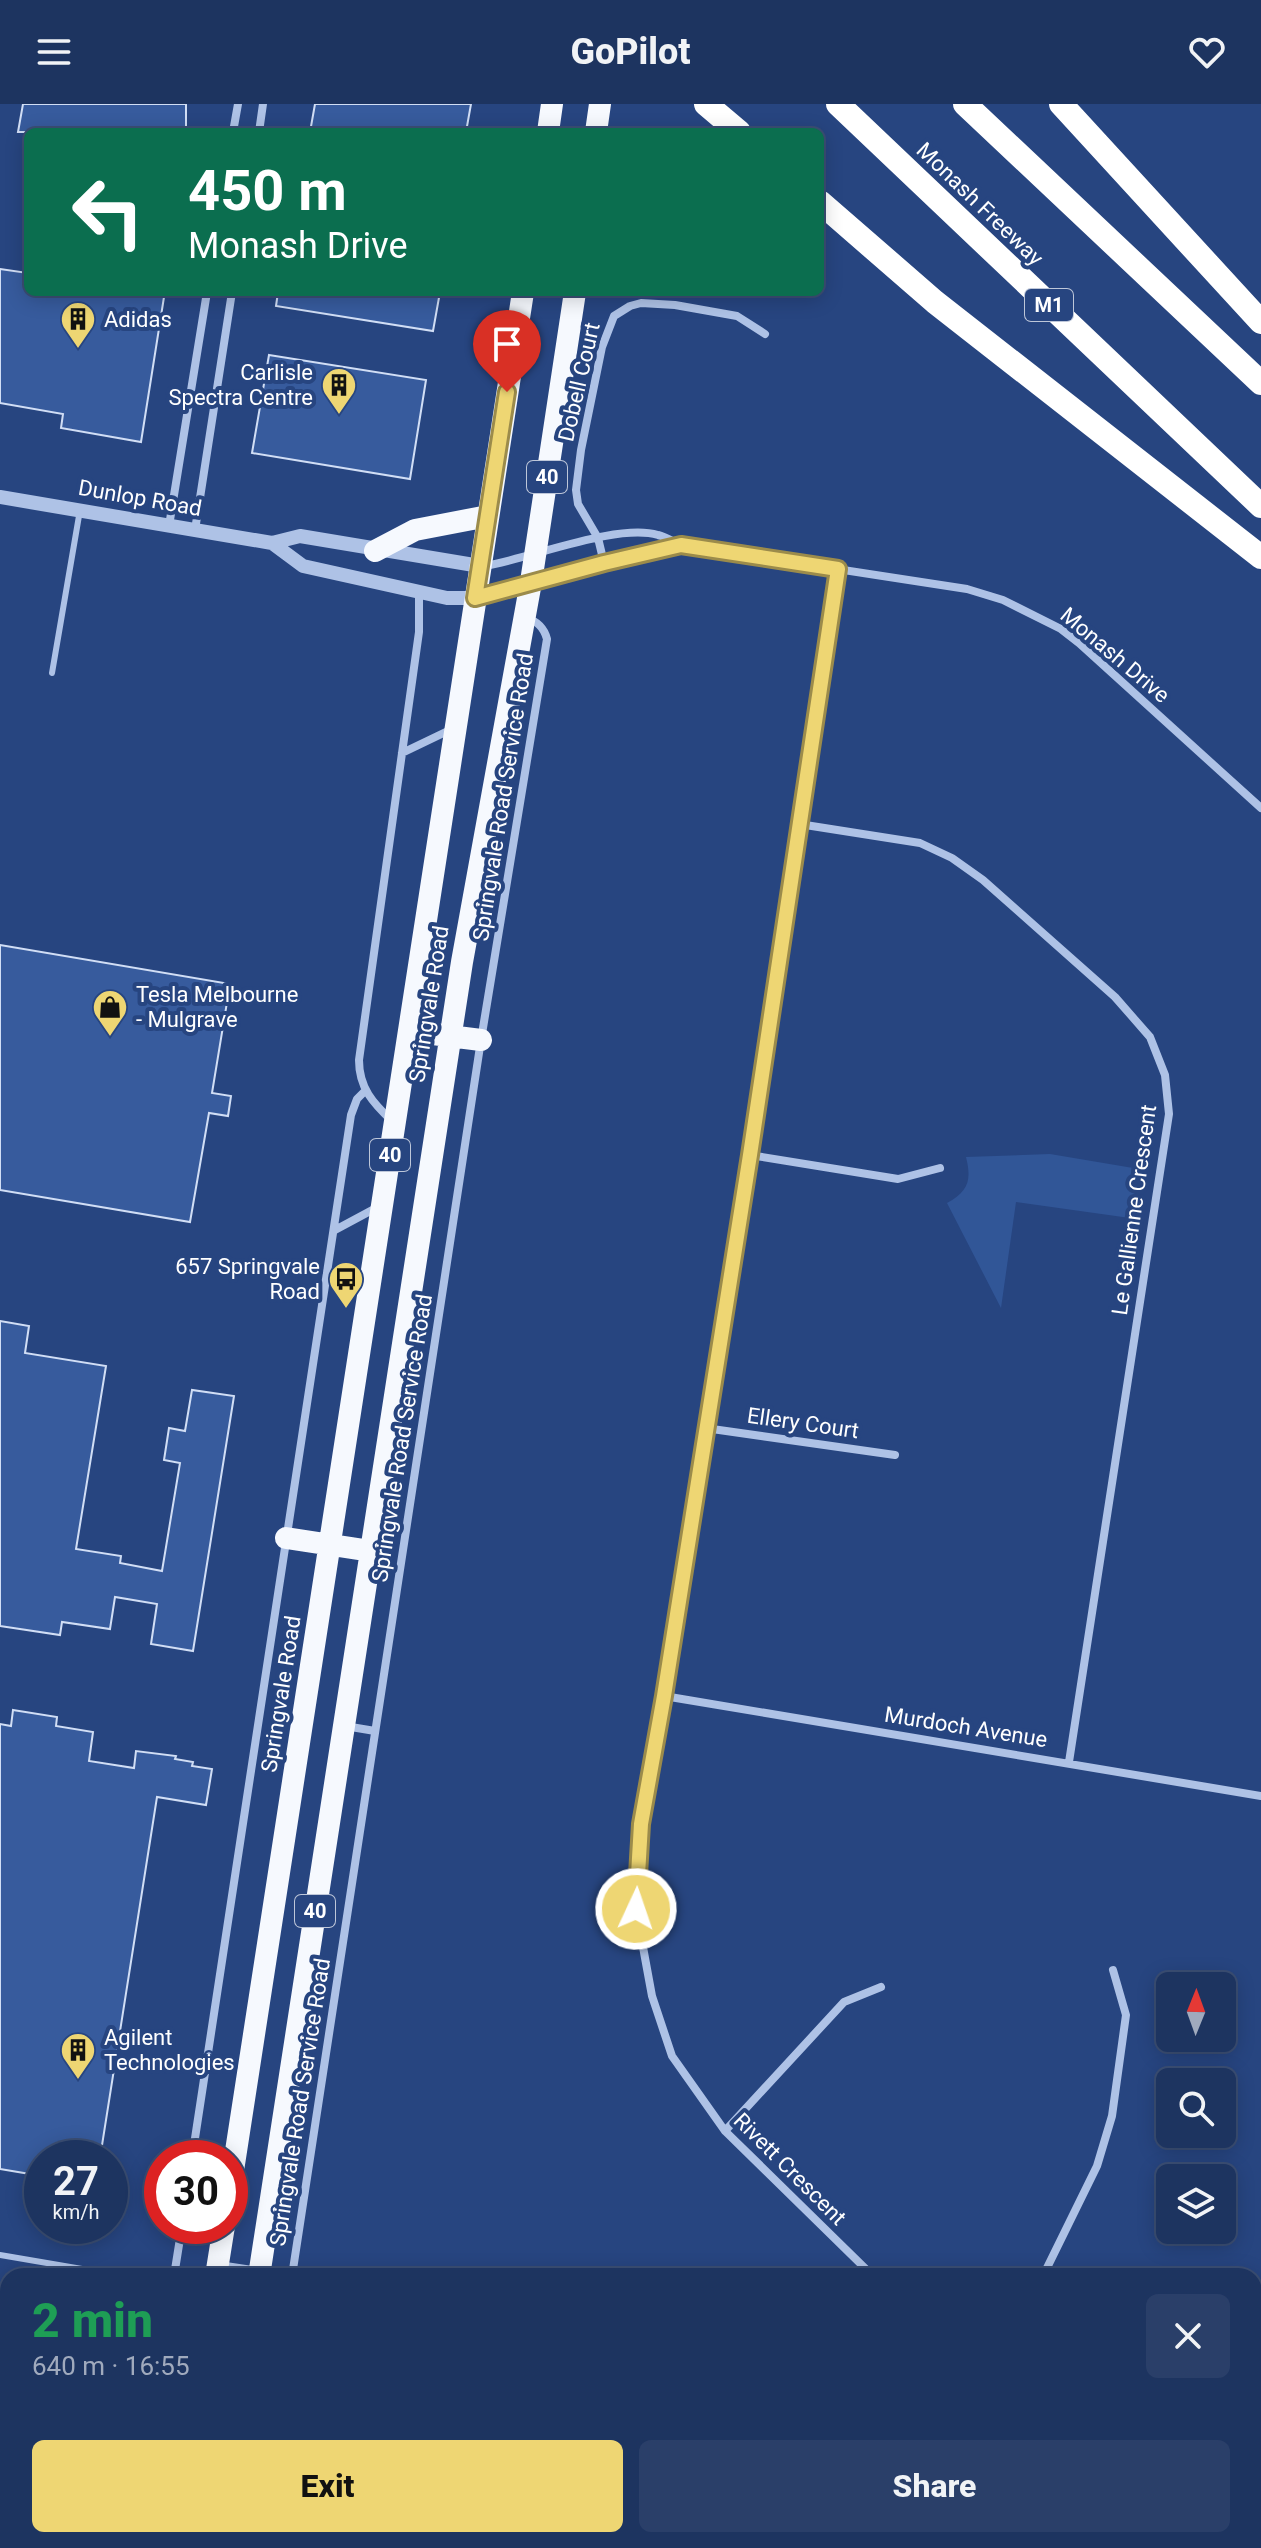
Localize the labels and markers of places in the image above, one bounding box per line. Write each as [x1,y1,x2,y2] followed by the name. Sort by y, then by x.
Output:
[59,300,97,350] building icon: Adidas
[104,307,172,332] place label: Adidas
[473,310,541,392] pin
[169,360,313,410] place label: Carlisle Spectra Centre
[320,366,358,416] building icon: Carlisle Spectra Centre
[136,982,298,1032] place label: Tesla Melbourne - Mulgrave
[91,988,129,1038] shop icon: Tesla Melbourne - Mulgrave
[175,1254,320,1304] place label: 657 Springvale Road
[327,1260,365,1310] bus stop icon: 657 Springvale Road
[104,2025,235,2075] place label: Agilent Technologies
[59,2031,97,2081] building icon: Agilent Technologies

